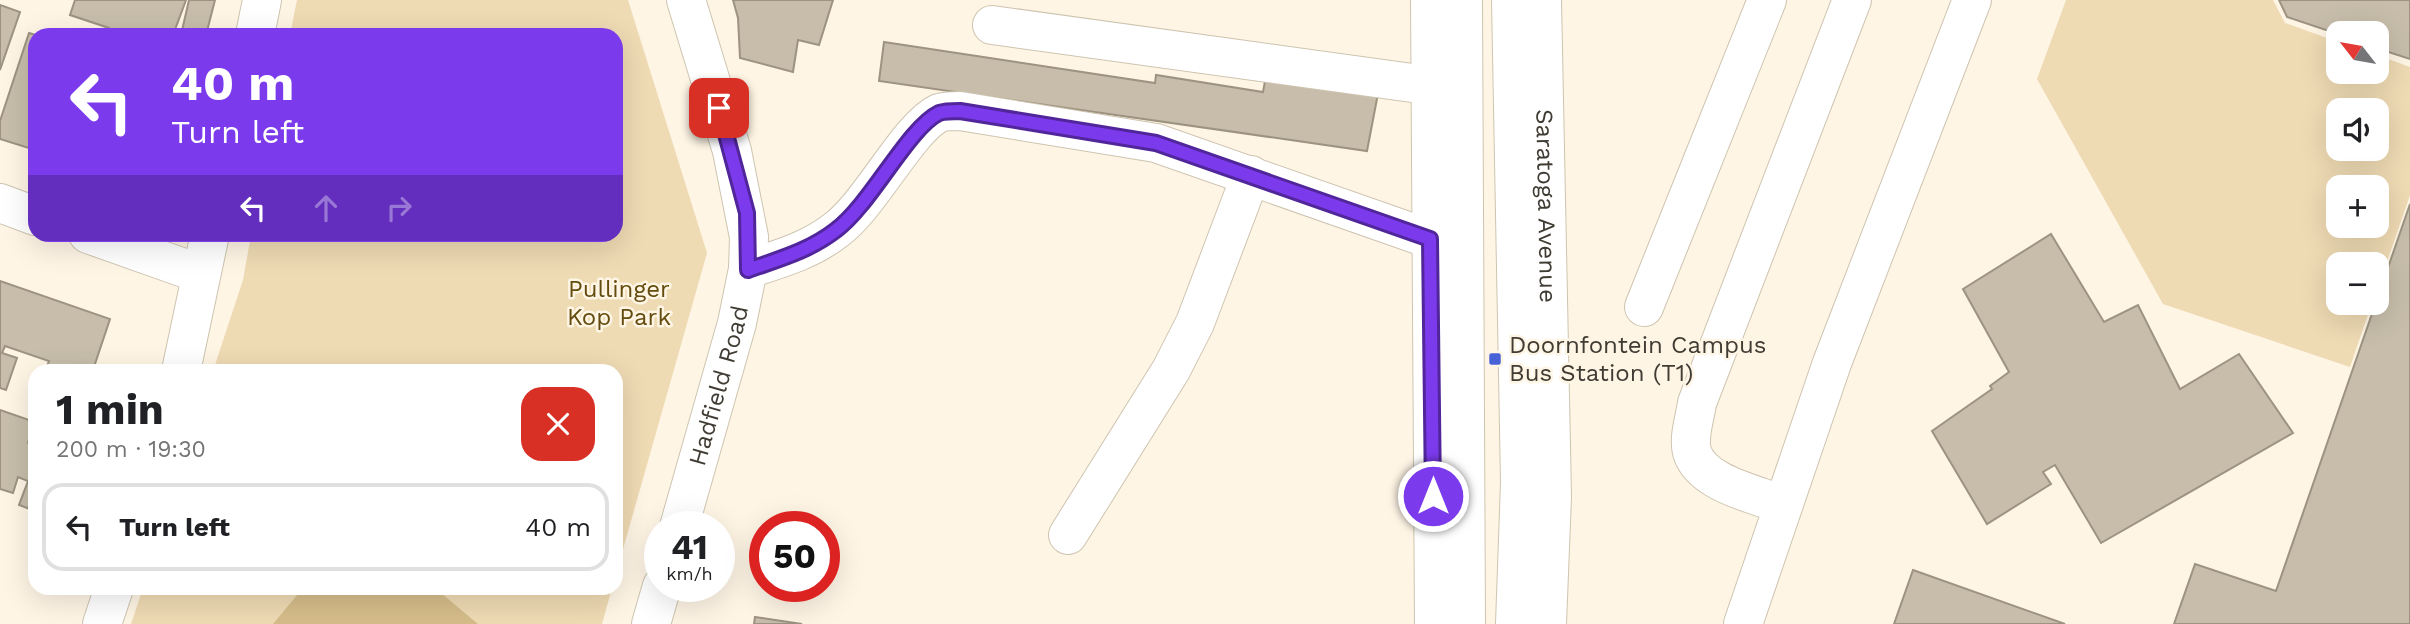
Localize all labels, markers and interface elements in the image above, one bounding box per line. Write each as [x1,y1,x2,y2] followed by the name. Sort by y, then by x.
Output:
[2326,21,2389,84] north arrow
[2326,21,2389,315] map controls
[171,54,294,112] text: 40 m
[56,56,147,147] icon: left
[689,78,749,138] pin
[700,89,738,127] icon: arrive
[2326,98,2389,161] button: sound
[1530,109,1562,303] street label: Saratoga Avenue
[171,113,304,151] text: Turn left
[2326,175,2389,238] button: +
[234,189,272,227] icon: left
[307,189,345,227] icon: ahead
[380,189,418,227] icon: right
[2326,252,2389,315] button: −
[567,275,671,331] park label: Pullinger Kop Park
[683,303,754,469] street label: Hadfield Road
[1509,331,1767,387] place label: Doornfontein Campus Bus Station (T1)
[1487,351,1503,367] marker: Doornfontein Campus Bus Station (T1)
[56,385,164,434] text: 1 min
[521,387,595,461] button: close
[56,436,206,463] text: 200 m · 19:30
[1396,459,1470,533] position arrow
[60,508,98,546] icon: left
[749,511,840,602] speed limit sign: 50
[119,512,230,542] text: Turn left
[525,512,591,542] text: 40 m
[671,526,708,568] text: 41
[666,563,713,584] text: km/h

